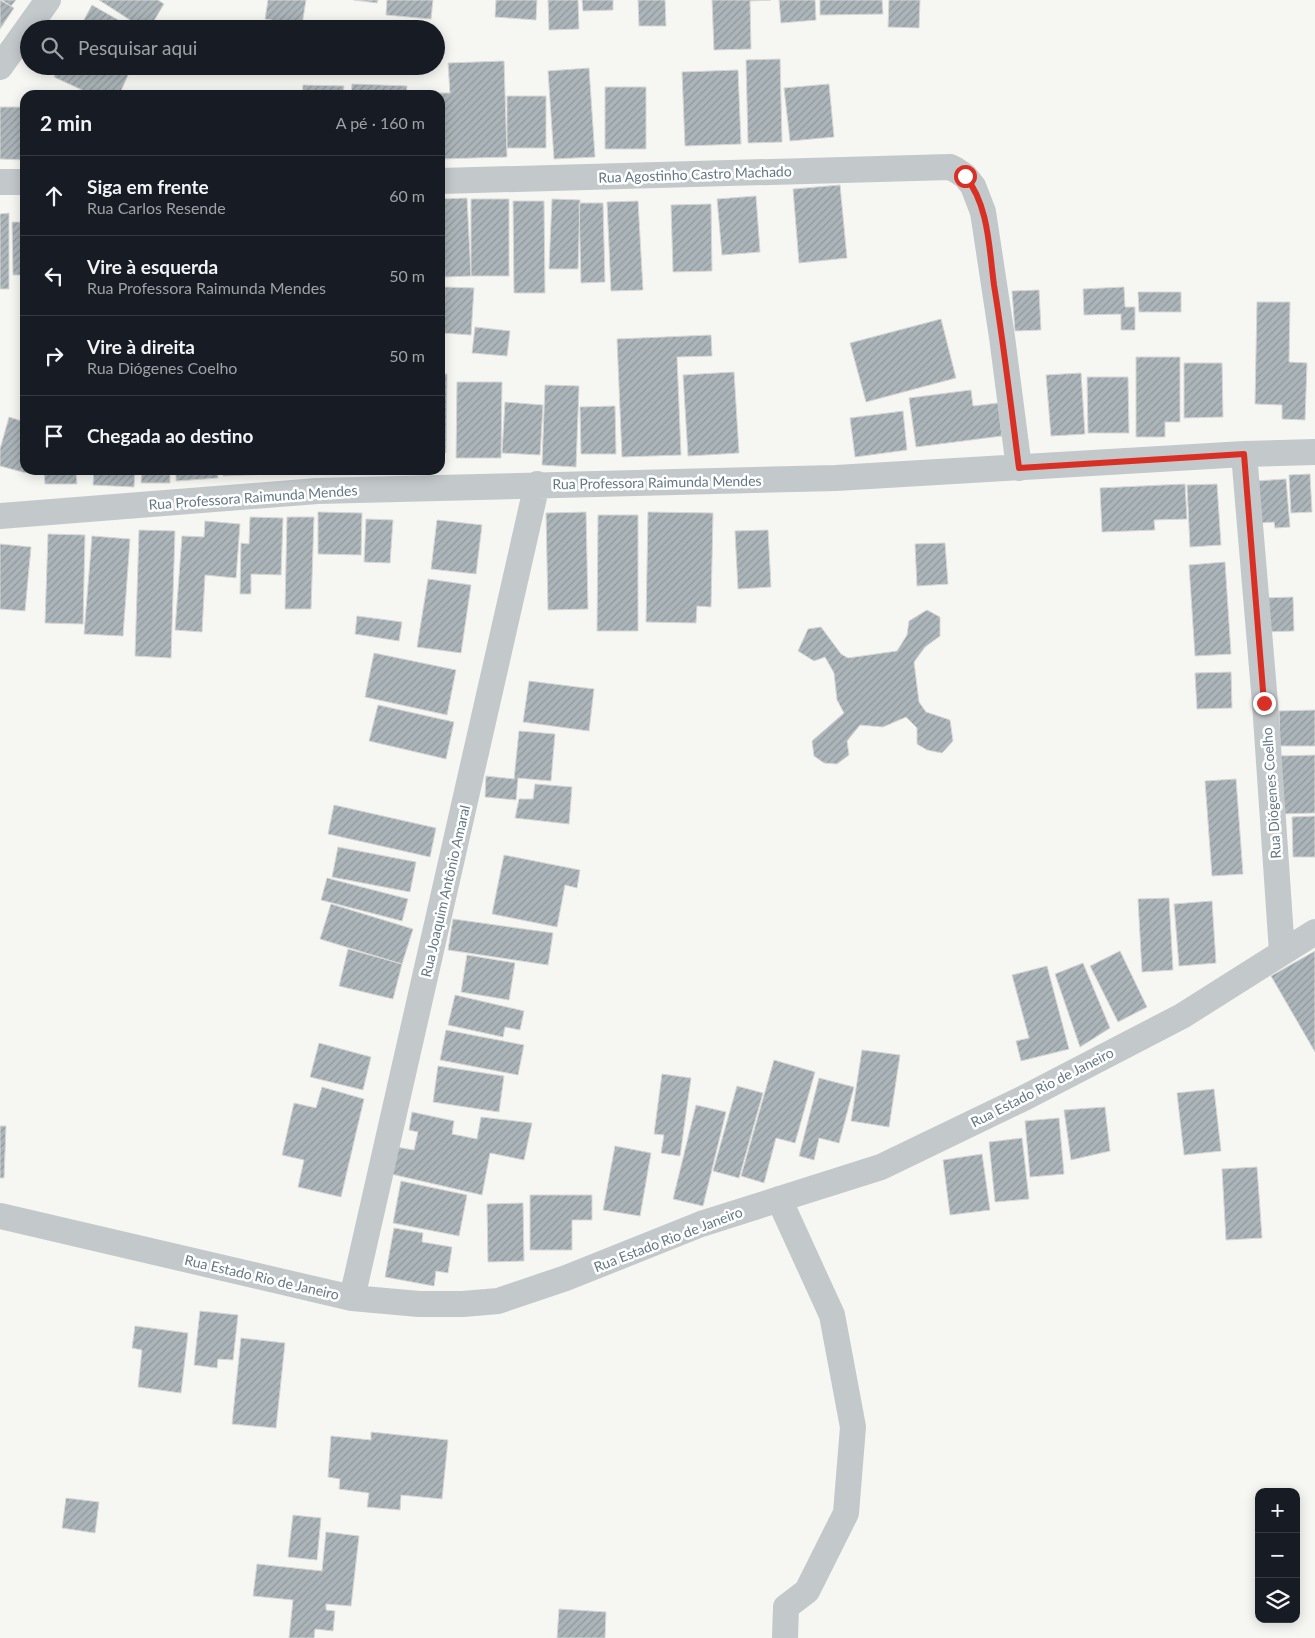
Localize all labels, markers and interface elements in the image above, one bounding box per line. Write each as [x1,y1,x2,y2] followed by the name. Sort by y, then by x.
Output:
[20,20,445,75] search box
[38,34,66,62] icon: search
[78,36,197,59] text: Pesquisar aqui
[40,110,92,135] text: 2 min
[336,113,425,132] text: A pé · 160 m
[598,162,792,186] street label: Rua Agostinho Castro Machado
[954,165,977,188] route start
[87,175,209,198] text: Siga em frente
[40,182,68,210] icon: ahead
[389,186,425,205] text: 60 m
[87,198,226,217] text: Rua Carlos Resende
[87,255,218,278] text: Vire à esquerda
[40,262,68,290] icon: left
[389,266,425,285] text: 50 m
[87,278,326,297] text: Rua Professora Raimunda Mendes
[87,335,195,358] text: Vire à direita
[40,342,68,370] icon: right
[389,346,425,365] text: 50 m
[87,358,237,377] text: Rua Diógenes Coelho
[40,422,68,450] icon: arrive
[87,424,253,447] text: Chegada ao destino
[552,472,762,492] street label: Rua Professora Raimunda Mendes
[148,481,358,513] street label: Rua Professora Raimunda Mendes
[1253,692,1276,715] route end
[1258,727,1284,859] street label: Rua Diógenes Coelho
[417,803,473,979] street label: Rua Joaquim Antônio Amaral
[968,1044,1116,1130] street label: Rua Estado Rio de Janeiro
[591,1203,745,1275] street label: Rua Estado Rio de Janeiro
[183,1251,341,1303] street label: Rua Estado Rio de Janeiro
[1255,1488,1300,1623] map controls
[1255,1488,1300,1533] button: +
[1255,1533,1300,1578] button: −
[1255,1578,1300,1623] button: layers

